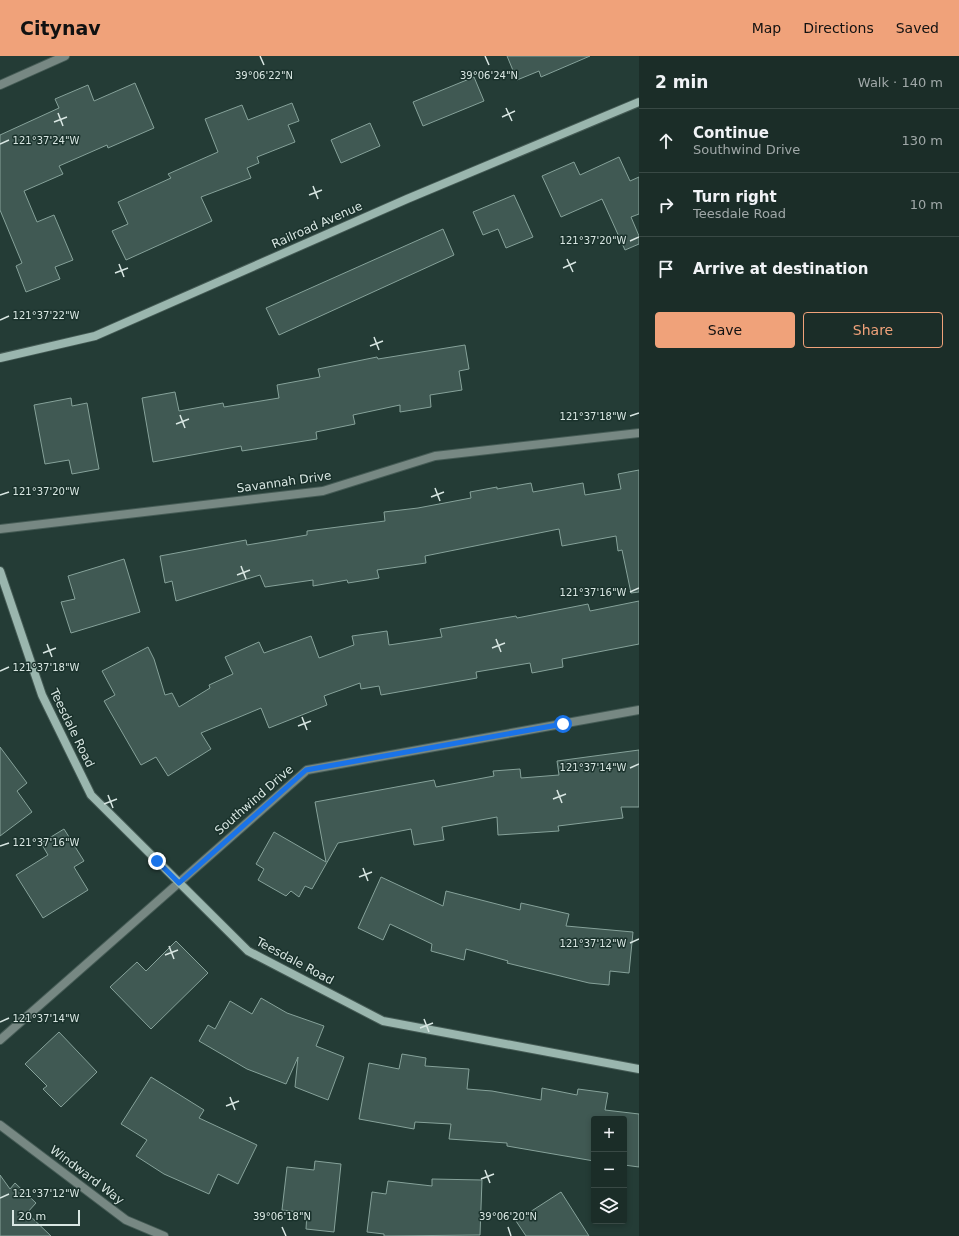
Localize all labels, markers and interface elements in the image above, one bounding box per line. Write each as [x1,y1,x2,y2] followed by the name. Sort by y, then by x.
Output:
[20,17,101,39] text: Citynav
[752,20,781,36] text: Map
[803,20,874,36] text: Directions
[896,20,939,36] text: Saved
[235,70,293,81] text: 39°06'22"N
[460,70,518,81] text: 39°06'24"N
[655,72,708,92] text: 2 min
[858,75,943,90] text: Walk · 140 m
[693,124,769,142] text: Continue
[655,130,677,152] icon: ahead
[901,133,943,148] text: 130 m
[13,135,79,146] text: 121°37'24"W
[693,142,800,157] text: Southwind Drive
[693,188,777,206] text: Turn right
[655,194,677,216] icon: right
[910,197,943,212] text: 10 m
[270,199,364,251] street label: Railroad Avenue
[693,206,786,221] text: Teesdale Road
[560,235,626,246] text: 121°37'20"W
[655,258,677,280] icon: arrive
[693,260,868,278] text: Arrive at destination
[13,310,79,321] text: 121°37'22"W
[655,312,795,348] button: Save
[803,312,943,348] button: Share
[560,411,626,422] text: 121°37'18"W
[236,468,332,496] street label: Savannah Drive
[13,486,79,497] text: 121°37'20"W
[560,587,626,598] text: 121°37'16"W
[13,662,79,673] text: 121°37'18"W
[46,685,97,770] street label: Teesdale Road
[554,715,572,733] route start
[212,762,296,838] street label: Southwind Drive
[560,762,626,773] text: 121°37'14"W
[13,837,79,848] text: 121°37'16"W
[148,852,166,870] route end
[253,934,336,987] street label: Teesdale Road
[560,938,626,949] text: 121°37'12"W
[13,1013,79,1024] text: 121°37'14"W
[591,1116,627,1224] map controls
[591,1116,627,1152] button: +
[47,1143,127,1207] street label: Windward Way
[591,1152,627,1188] button: −
[13,1188,79,1199] text: 121°37'12"W
[591,1188,627,1224] button: layers
[12,1208,80,1227] scale bar
[18,1210,46,1223] text: 20 m
[253,1211,311,1222] text: 39°06'18"N
[479,1211,537,1222] text: 39°06'20"N

